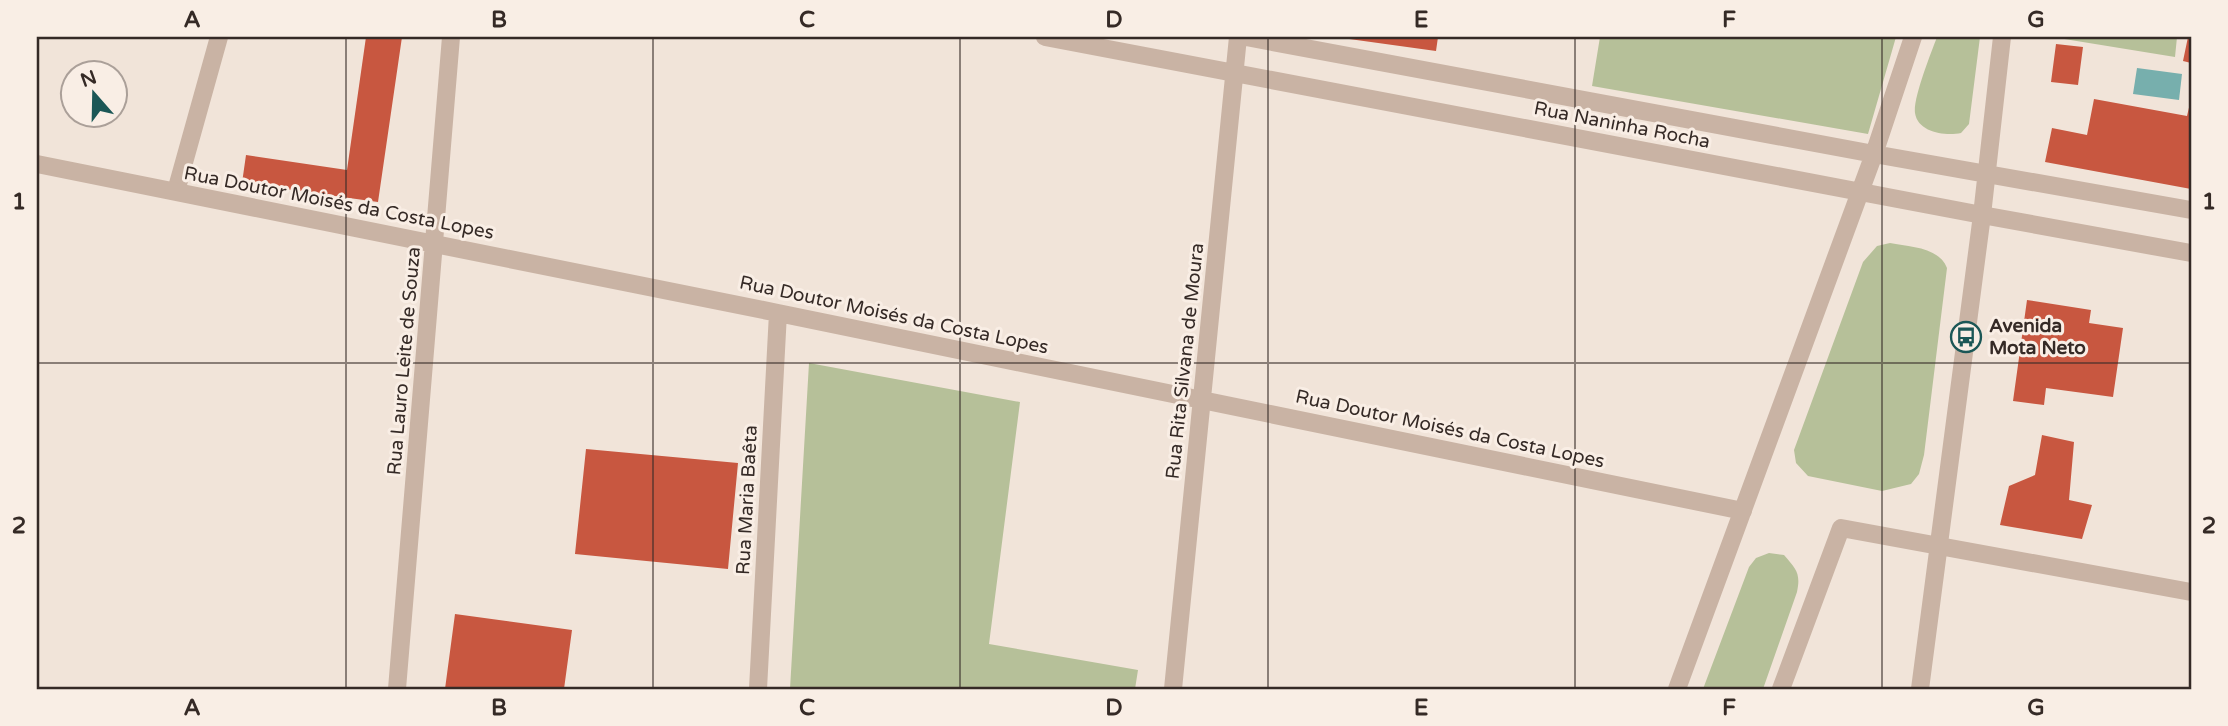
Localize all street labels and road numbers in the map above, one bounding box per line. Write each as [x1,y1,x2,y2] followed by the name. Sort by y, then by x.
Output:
[1532,97,1712,153] street label: Rua Naninha Rocha
[182,162,496,244] street label: Rua Doutor Moisés da Costa Lopes
[1162,242,1208,480] street label: Rua Rita Silvana de Moura
[383,246,425,476] street label: Rua Lauro Leite de Souza
[738,271,1050,359] street label: Rua Doutor Moisés da Costa Lopes
[1294,385,1606,473] street label: Rua Doutor Moisés da Costa Lopes
[732,425,762,575] street label: Rua Maria Baêta

